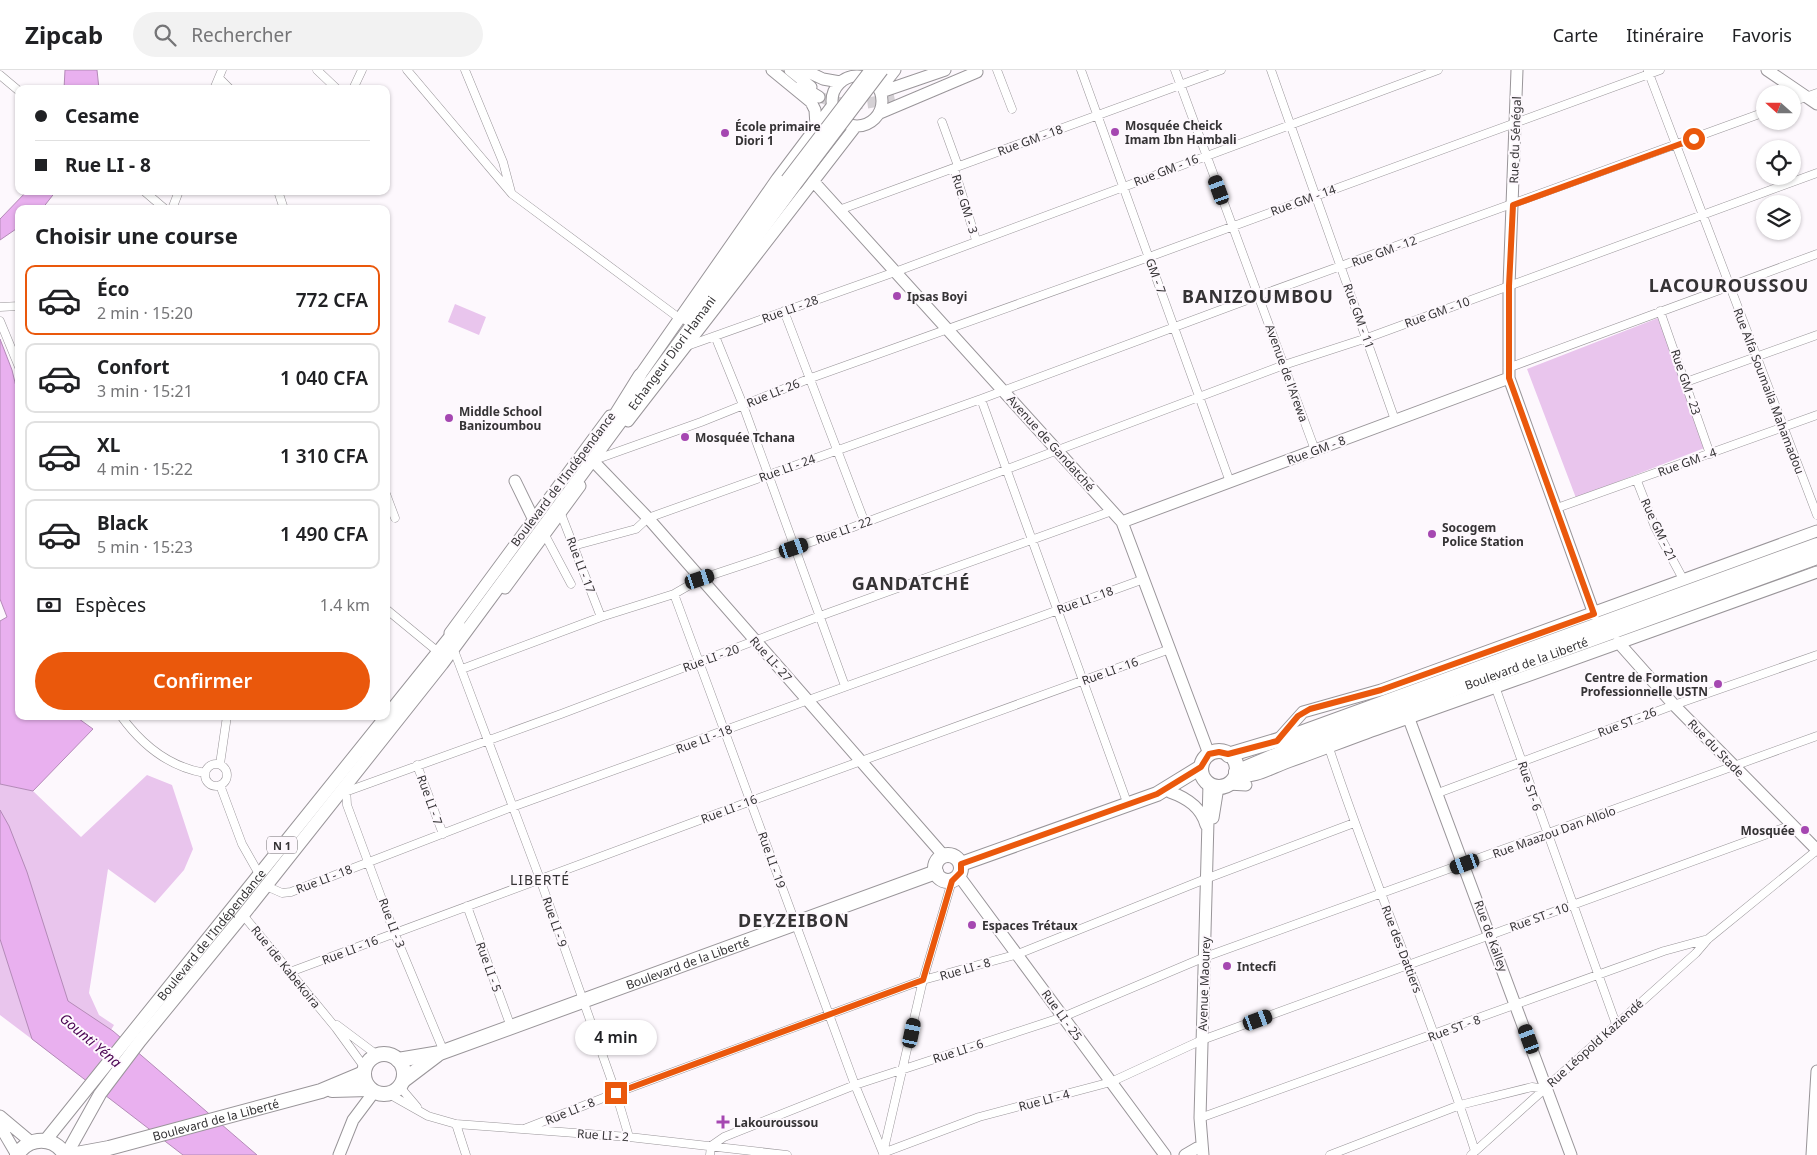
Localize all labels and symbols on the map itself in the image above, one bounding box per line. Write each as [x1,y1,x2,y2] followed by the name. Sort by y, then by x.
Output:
[1756,85,1801,130] north arrow
[1505,96,1525,184] street label: Rue du Sénégal
[1125,117,1237,148] place label: Mosquée Cheick Imam Ibn Hambali
[735,118,821,149] place label: École primaire Diori 1
[995,120,1065,160] street label: Rue GM - 18
[1109,126,1121,138] marker: Mosquée Cheick Imam Ibn Hambali
[719,127,731,139] marker: École primaire Diori 1
[1683,128,1705,150] route start
[1131,150,1201,190] street label: Rue GM - 16
[948,172,982,236] street label: Rue GM - 3
[1206,173,1231,207] car
[1268,180,1338,220] street label: Rue GM - 14
[1349,231,1419,271] street label: Rue GM - 12
[1142,256,1170,296] street label: GM - 7
[1649,273,1809,297] district label: LACOUROUSSOU
[1339,281,1379,351] street label: Rue GM - 11
[1182,284,1334,308] district label: BANIZOUMBOU
[907,288,967,305] place label: Ipsas Boyi
[891,290,903,302] marker: Ipsas Boyi
[759,291,821,327] street label: Rue LI - 28
[624,292,719,413] street label: Echangeur Diori Hamani
[1402,292,1472,332] street label: Rue GM - 10
[1729,306,1809,476] street label: Rue Alfa Soumaila Mahamadou
[1261,322,1313,424] street label: Avenue de l'Arewa
[1667,347,1705,417] street label: Rue GM - 23
[744,375,802,411] street label: Rue LI- 26
[1003,391,1099,495] street label: Avenue de Gandatché
[459,403,542,434] place label: Middle School Banizoumbou
[507,408,619,550] street label: Boulevard de l'Indépendance
[443,412,455,424] marker: Middle School Banizoumbou
[695,429,795,446] place label: Mosquée Tchana
[679,431,691,443] marker: Mosquée Tchana
[1284,431,1348,468] street label: Rue GM - 8
[1655,443,1719,480] street label: Rue GM - 4
[756,450,818,486] street label: Rue LI - 24
[1637,495,1681,565] street label: Rue GM - 21
[813,512,875,548] street label: Rue LI - 22
[1442,519,1524,550] place label: Socogem Police Station
[1426,528,1438,540] marker: Socogem Police Station
[562,534,600,596] street label: Rue LI - 17
[777,536,810,560] car
[683,567,716,591] car
[852,571,970,595] district label: GANDATCHÉ
[1054,582,1116,618] street label: Rue LI - 18
[746,633,796,686] street label: Rue LI- 27
[1462,633,1590,693] street label: Boulevard de la Liberté
[680,640,742,676] street label: Rue LI - 20
[1079,653,1141,689] street label: Rue LI - 16
[1580,669,1708,700] place label: Centre de Formation Professionnelle USTN
[1712,678,1724,690] marker: Centre de Formation Professionnelle USTN
[1595,703,1659,741] street label: Rue ST - 26
[1684,715,1748,781] street label: Rue du Stade
[673,720,735,758] street label: Rue LI - 18
[1514,759,1546,813] street label: Rue ST- 6
[413,773,447,828] street label: Rue LI - 7
[698,790,760,828] street label: Rue LI - 16
[1490,802,1618,862] street label: Rue Maazou Dan Allolo
[1740,822,1795,839] place label: Mosquée
[1799,824,1811,836] marker: Mosquée
[754,829,790,891] street label: Rue LI - 19
[267,836,297,854] road number: N 1
[1448,852,1481,876] car
[293,860,355,898] street label: Rue LI - 18
[153,865,269,1004] street label: Boulevard de l'Indépendance
[510,870,570,889] district label: LIBERTÉ
[538,895,572,950] street label: Rue LI - 9
[375,896,409,950] street label: Rue LI - 3
[1470,898,1512,975] street label: Rue de Kalley
[1507,898,1571,936] street label: Rue ST - 10
[1377,903,1427,995] street label: Rue des Dattiers
[738,908,850,932] district label: DEYZEIBON
[982,917,1078,934] place label: Espaces Trétaux
[966,919,978,931] marker: Espaces Trétaux
[247,922,325,1012] street label: Rue ide Kabekoira
[319,931,381,969] street label: Rue LI - 16
[623,932,752,993] street label: Boulevard de la Liberté
[1194,935,1214,1032] street label: Avenue Maourey
[472,940,506,995] street label: Rue LI - 5
[938,954,993,984] street label: Rue LI - 8
[1237,958,1276,975] place label: Intecfi
[1221,960,1233,972] marker: Intecfi
[1038,986,1086,1044] street label: Rue LI - 25
[1543,995,1647,1091] street label: Rue Léopold Kaziendé
[1241,1008,1274,1032] car
[56,1009,126,1071] water label: Gounti Yéna
[1425,1011,1483,1045] street label: Rue ST - 8
[901,1017,922,1049] car
[575,1020,657,1056] callout: 4 min
[1516,1022,1541,1056] car
[931,1035,986,1067] street label: Rue LI - 6
[605,1082,627,1104] route end
[1017,1085,1071,1115] street label: Rue LI - 4
[543,1093,597,1129] street label: Rue LI - 8
[151,1094,281,1144] street label: Boulevard de la Liberté
[734,1114,818,1131] place label: Lakouroussou
[716,1115,730,1129] marker: Lakouroussou
[576,1125,630,1145] street label: Rue LI - 2

